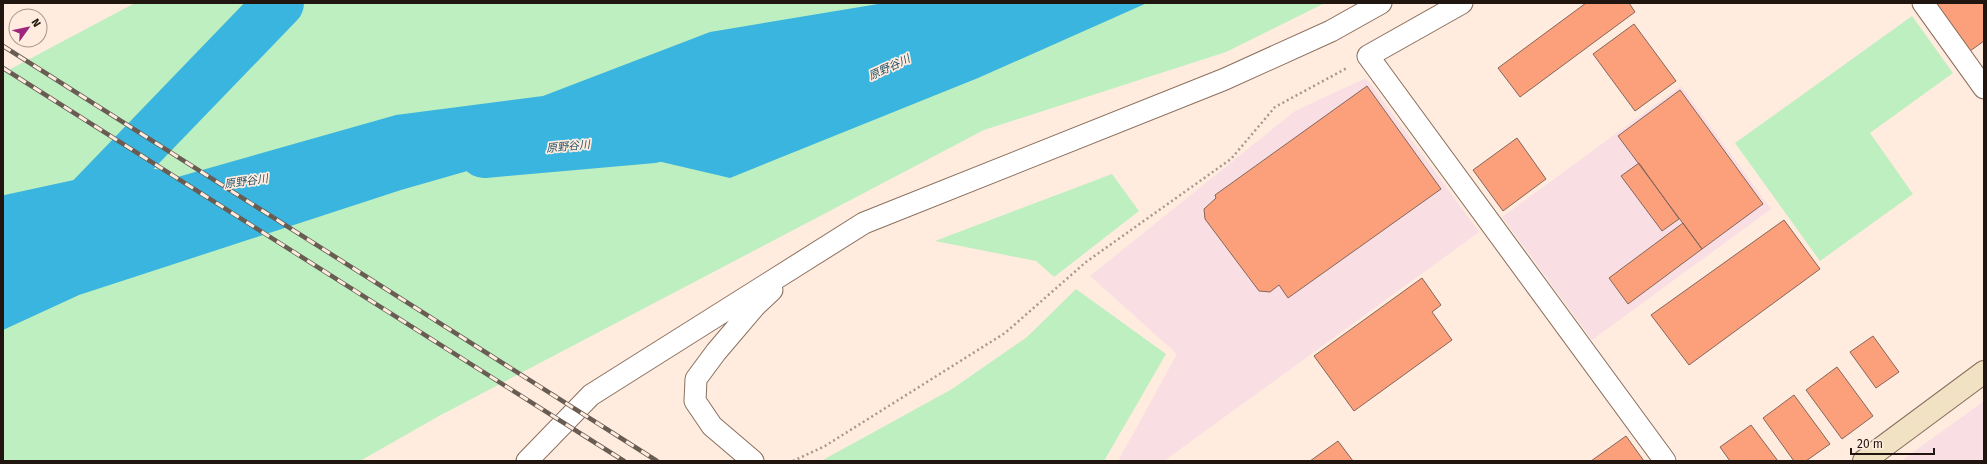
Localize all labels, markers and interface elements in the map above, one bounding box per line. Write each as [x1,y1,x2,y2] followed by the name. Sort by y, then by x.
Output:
[8,8,48,48] north arrow
[29,16,43,29] text: N
[867,52,913,83] water label: 原野谷川
[546,138,592,155] water label: 原野谷川
[223,172,270,191] water label: 原野谷川
[1851,430,1934,456] scale bar
[1857,437,1883,451] text: 20 m

